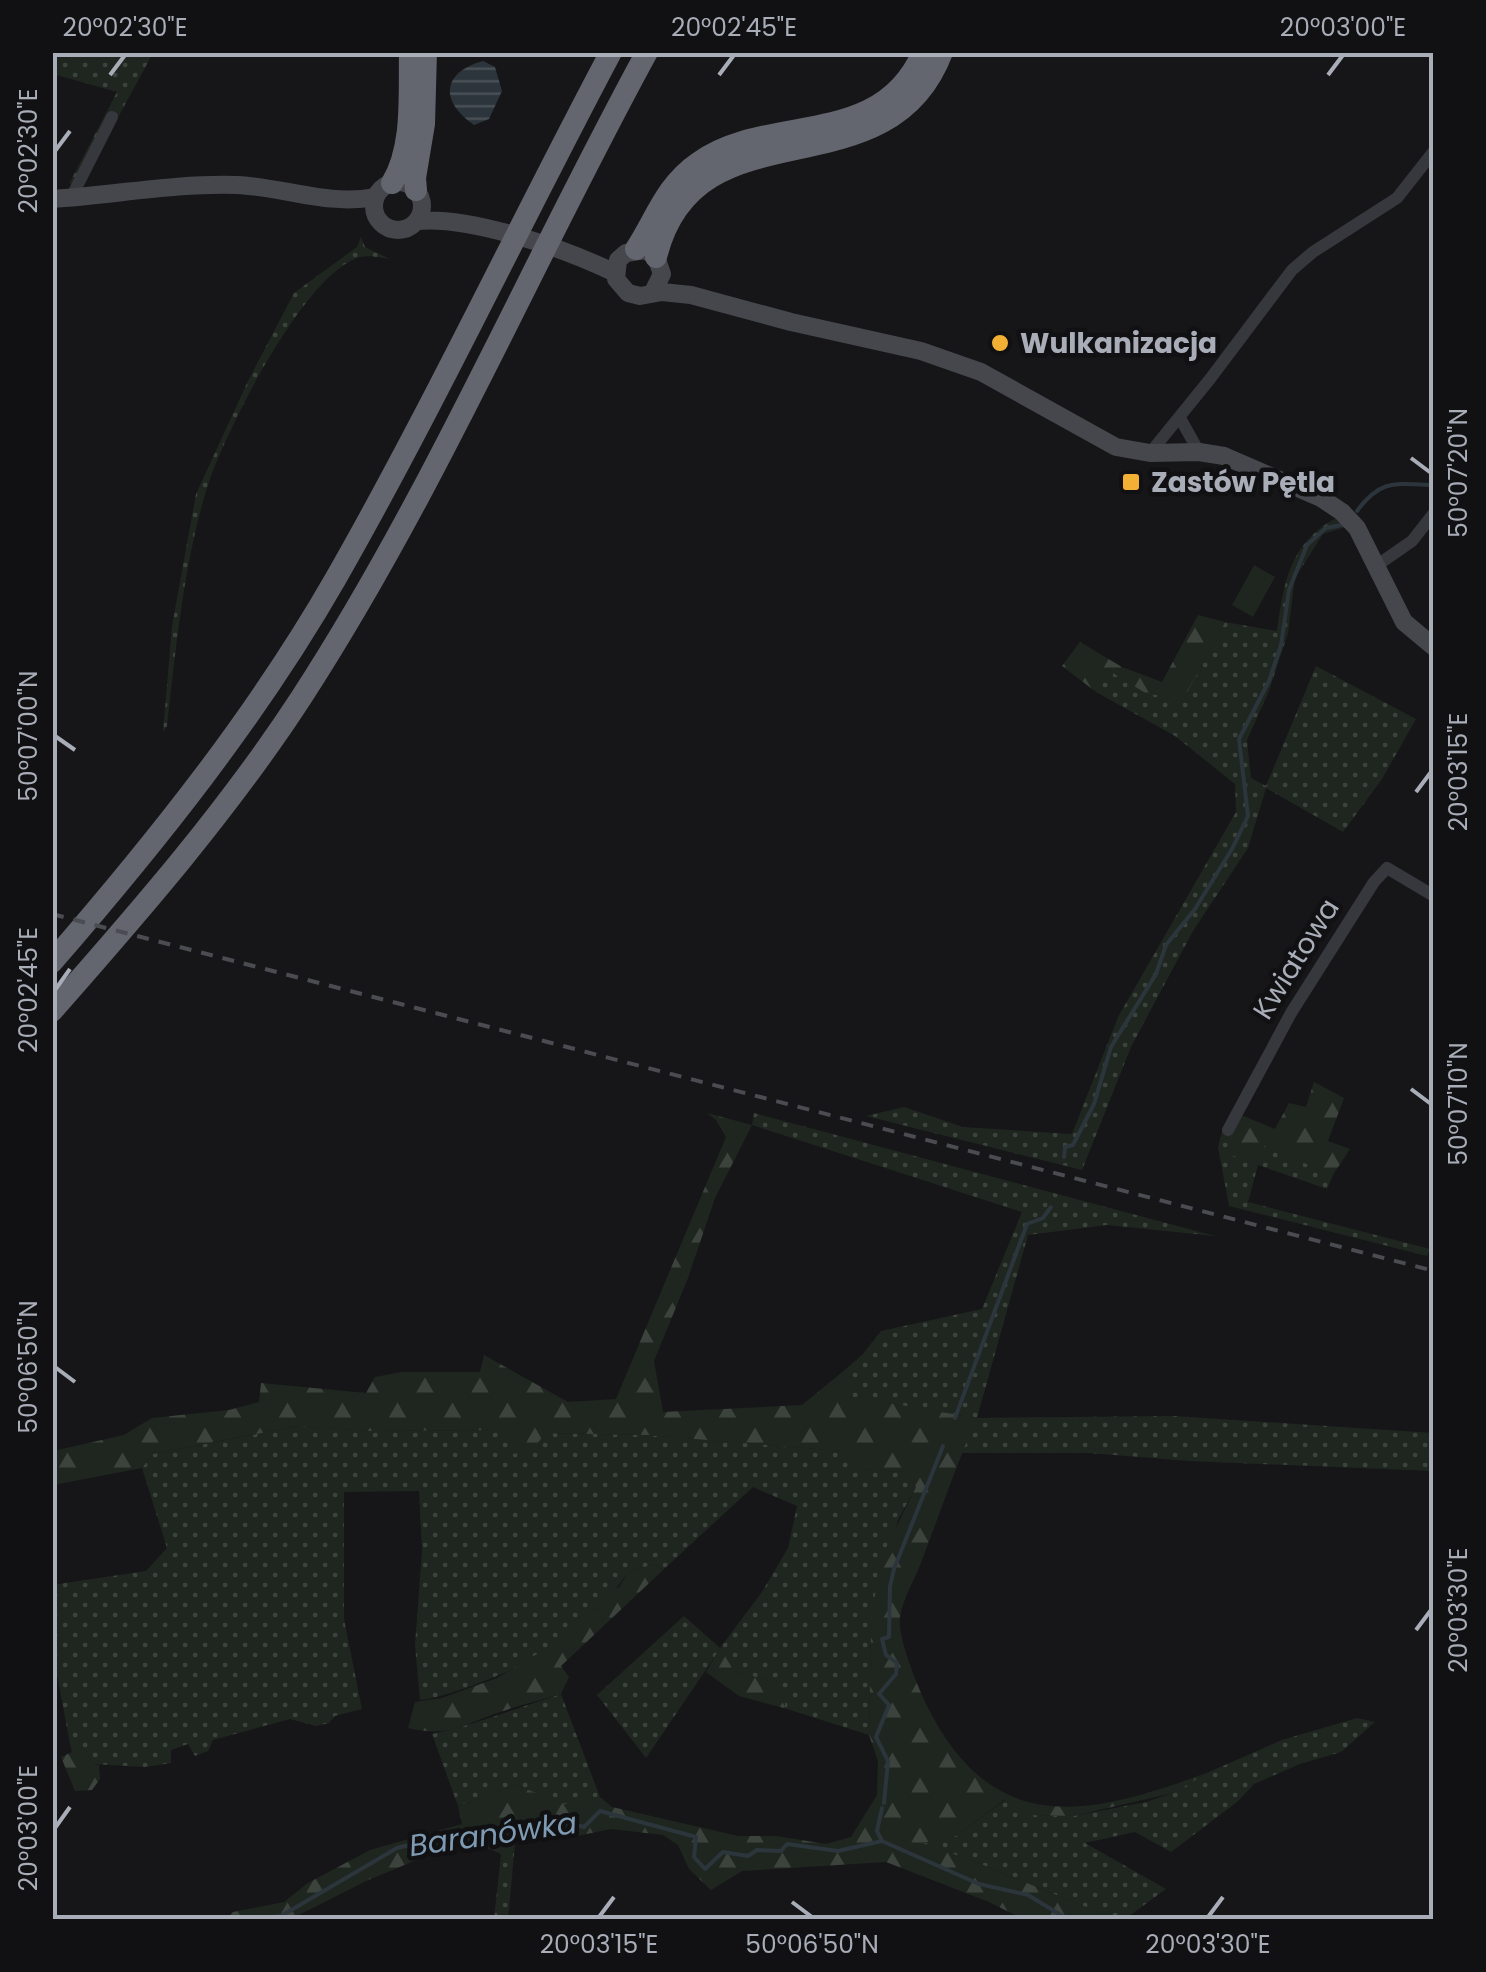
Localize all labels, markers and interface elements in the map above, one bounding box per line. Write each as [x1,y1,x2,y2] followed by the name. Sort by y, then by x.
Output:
[63,10,187,45] text: 20°02'30"E
[671,10,797,45] text: 20°02'45"E
[1280,10,1406,45] text: 20°03'00"E
[11,89,46,213] text: 20°02'30"E
[1020,324,1217,363] place label: Wulkanizacja
[989,332,1011,354] marker: Wulkanizacja
[1441,408,1476,538] text: 50°07'20"N
[1151,463,1335,502] place label: Zastów Pętla
[1120,471,1142,493] marker: Zastów Pętla
[11,670,46,802] text: 50°07'00"N
[1441,713,1476,831] text: 20°03'15"E
[1244,891,1348,1027] street label: Kwiatowa
[11,927,46,1053] text: 20°02'45"E
[1441,1042,1476,1166] text: 50°07'10"N
[11,1300,46,1434] text: 50°06'50"N
[1441,1547,1476,1673] text: 20°03'30"E
[11,1765,46,1891] text: 20°03'00"E
[406,1801,580,1867] water label: Baranówka
[540,1927,658,1962] text: 20°03'15"E
[745,1927,879,1962] text: 50°06'50"N
[1145,1927,1271,1962] text: 20°03'30"E

